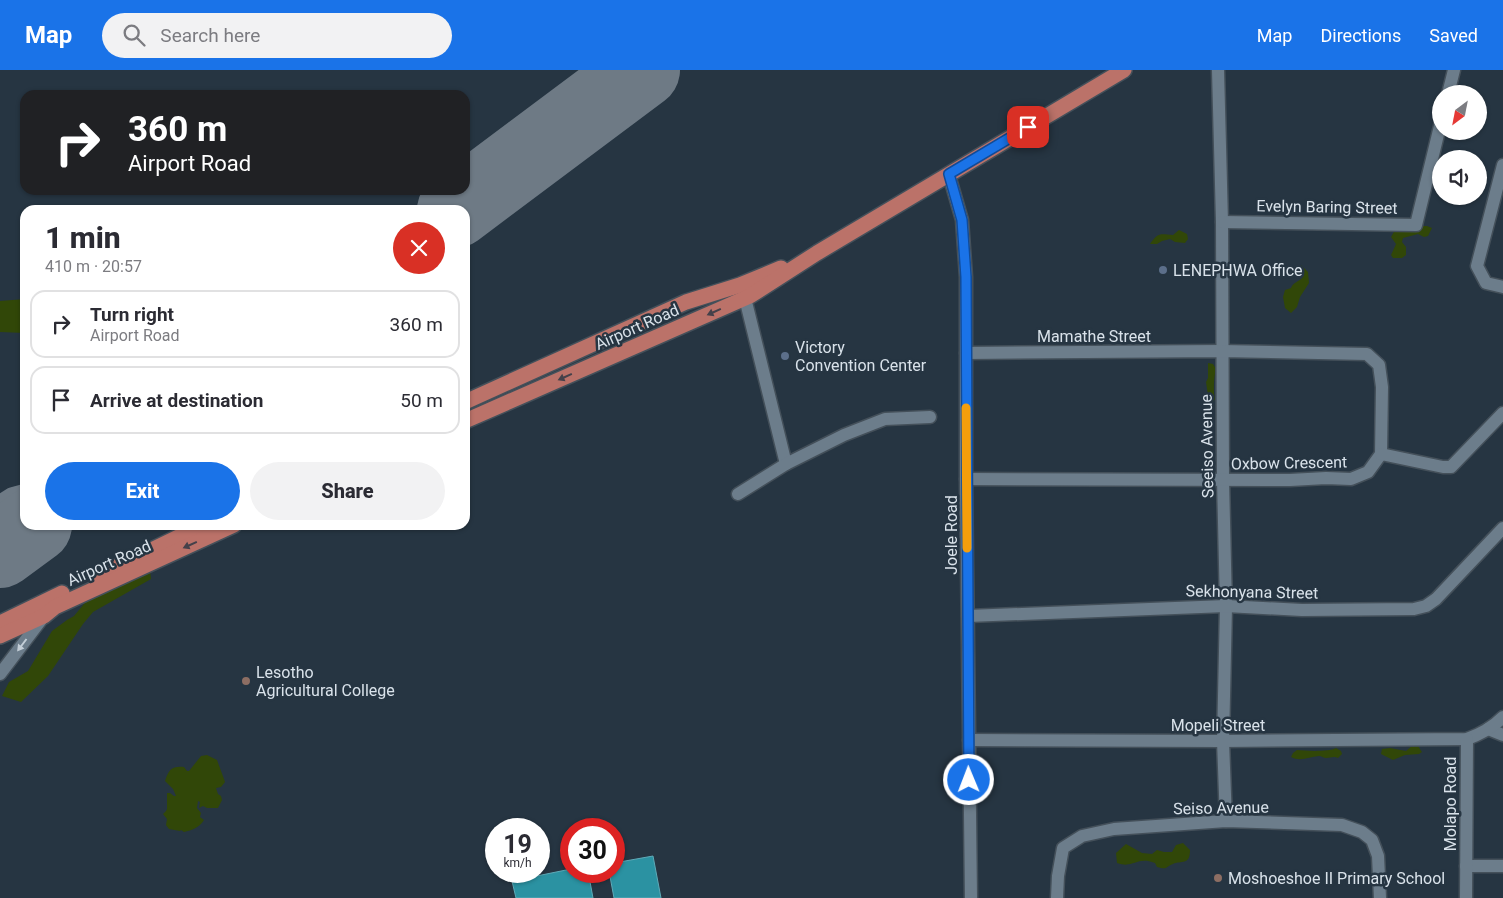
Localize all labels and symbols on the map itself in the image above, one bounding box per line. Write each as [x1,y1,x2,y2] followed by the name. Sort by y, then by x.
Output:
[1432,85,1488,140] north arrow
[1007,106,1049,148] pin
[1256,196,1398,218] street label: Evelyn Baring Street
[1173,261,1303,280] place label: LENEPHWA Office
[1157,264,1169,276] marker: LENEPHWA Office
[592,300,682,354] street label: Airport Road
[707,308,721,316] one-way arrow
[1037,327,1151,346] street label: Mamathe Street
[795,338,927,375] place label: Victory Convention Center
[779,350,791,362] marker: Victory Convention Center
[558,373,572,381] one-way arrow
[1197,394,1217,498] street label: Seeiso Avenue
[1231,452,1347,474] street label: Oxbow Crescent
[942,495,961,575] street label: Joele Road
[64,536,154,590] street label: Airport Road
[183,542,197,550] one-way arrow
[1185,581,1319,603] street label: Sekhonyana Street
[17,638,27,652] one-way arrow
[256,663,395,700] place label: Lesotho Agricultural College
[240,675,252,687] marker: Lesotho Agricultural College
[1171,716,1265,735] street label: Mopeli Street
[942,753,994,805] position arrow
[1441,757,1460,851] street label: Molapo Road
[1173,798,1269,818] street label: Seiso Avenue
[560,818,625,883] speed limit sign: 30
[1228,869,1445,888] place label: Moshoeshoe II Primary School
[1212,872,1224,884] marker: Moshoeshoe II Primary School

